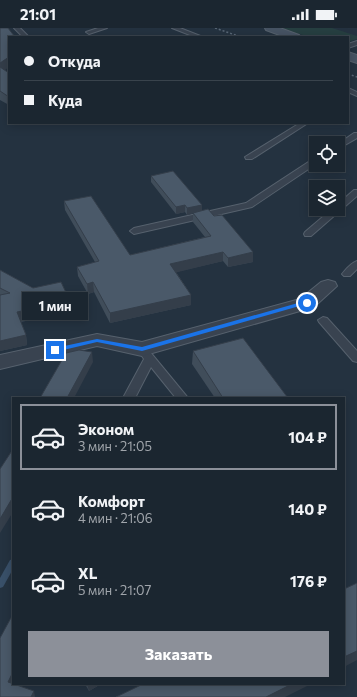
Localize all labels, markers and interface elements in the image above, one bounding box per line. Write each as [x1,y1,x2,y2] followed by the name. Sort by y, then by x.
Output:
[20,5,56,23] text: 21:01
[48,52,101,70] text: Откуда
[48,91,82,109] text: Куда
[309,136,345,216] map controls
[309,136,345,172] button: locate
[309,180,345,216] button: layers
[22,292,88,320] callout: 1 мин
[298,294,316,312] route start
[38,298,72,314] text: 1 мин
[46,341,64,359] route end
[30,419,66,455] icon: car
[78,420,134,438] text: Эконом
[288,428,327,446] text: 104 ₽
[78,438,152,454] text: 3 мин · 21:05
[30,491,66,527] icon: car
[78,492,145,510] text: Комфорт
[288,500,327,518] text: 140 ₽
[78,510,153,526] text: 4 мин · 21:06
[30,563,66,599] icon: car
[78,564,97,582] text: XL
[290,572,327,590] text: 176 ₽
[78,582,151,598] text: 5 мин · 21:07
[28,631,329,677] button: Заказать

